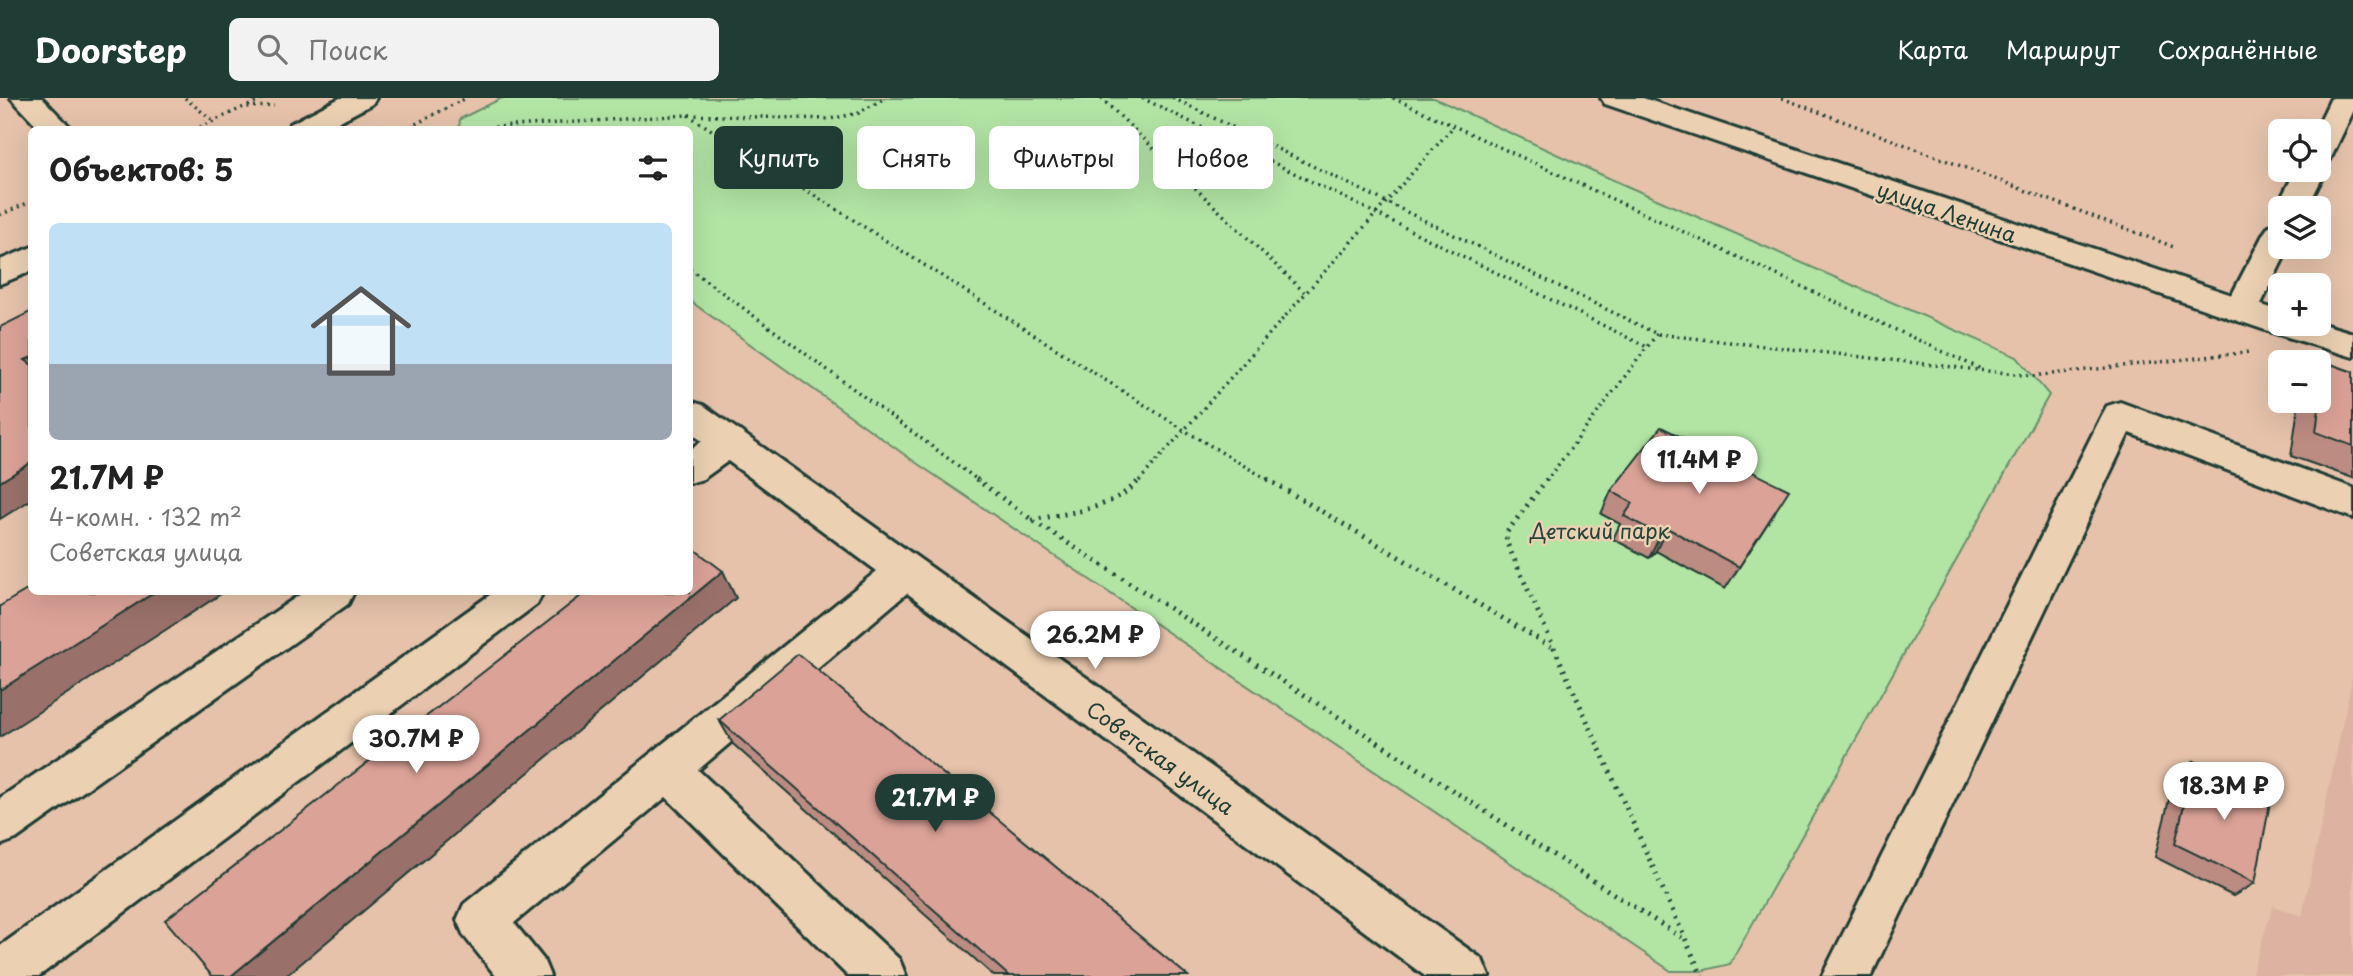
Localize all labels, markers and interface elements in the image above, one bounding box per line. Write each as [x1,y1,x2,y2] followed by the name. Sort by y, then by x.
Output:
[229,18,719,81] search box
[35,24,187,74] text: Doorstep
[253,30,291,68] icon: search
[309,30,388,69] text: Поиск
[1897,31,1968,67] text: Карта
[2006,31,2120,67] text: Маршрут
[2158,31,2318,67] text: Сохранённые
[2268,119,2331,413] map controls
[2268,119,2331,182] button: locate
[714,126,843,189] chip: Купить
[857,126,975,189] chip: Снять
[989,126,1139,189] chip: Фильтры
[1153,126,1273,189] chip: Новое
[49,146,234,191] text: Объектов: 5
[634,149,672,187] icon: filters
[1873,172,2022,250] street label: улица Ленина
[2268,196,2331,259] button: layers
[298,268,424,394] icon: home
[2268,273,2331,336] button: +
[2268,350,2331,413] button: −
[1634,436,1764,496] pin: 11.4M ₽
[1657,441,1741,476] text: 11.4M ₽
[49,454,164,499] text: 21.7M ₽
[49,499,242,534] text: 4-комн. · 132 m²
[1529,514,1671,546] park label: Детский парк
[49,534,242,569] text: Советская улица
[1030,612,1160,671] pin: 26.2M ₽
[1046,616,1144,651] text: 26.2M ₽
[1080,692,1242,822] street label: Советская улица
[351,716,481,775] pin: 30.7M ₽
[369,720,463,755] text: 30.7M ₽
[2159,762,2289,822] pin: 18.3M ₽
[2179,767,2269,802] text: 18.3M ₽
[870,774,1000,834] pin: 21.7M ₽
[891,779,979,814] text: 21.7M ₽

